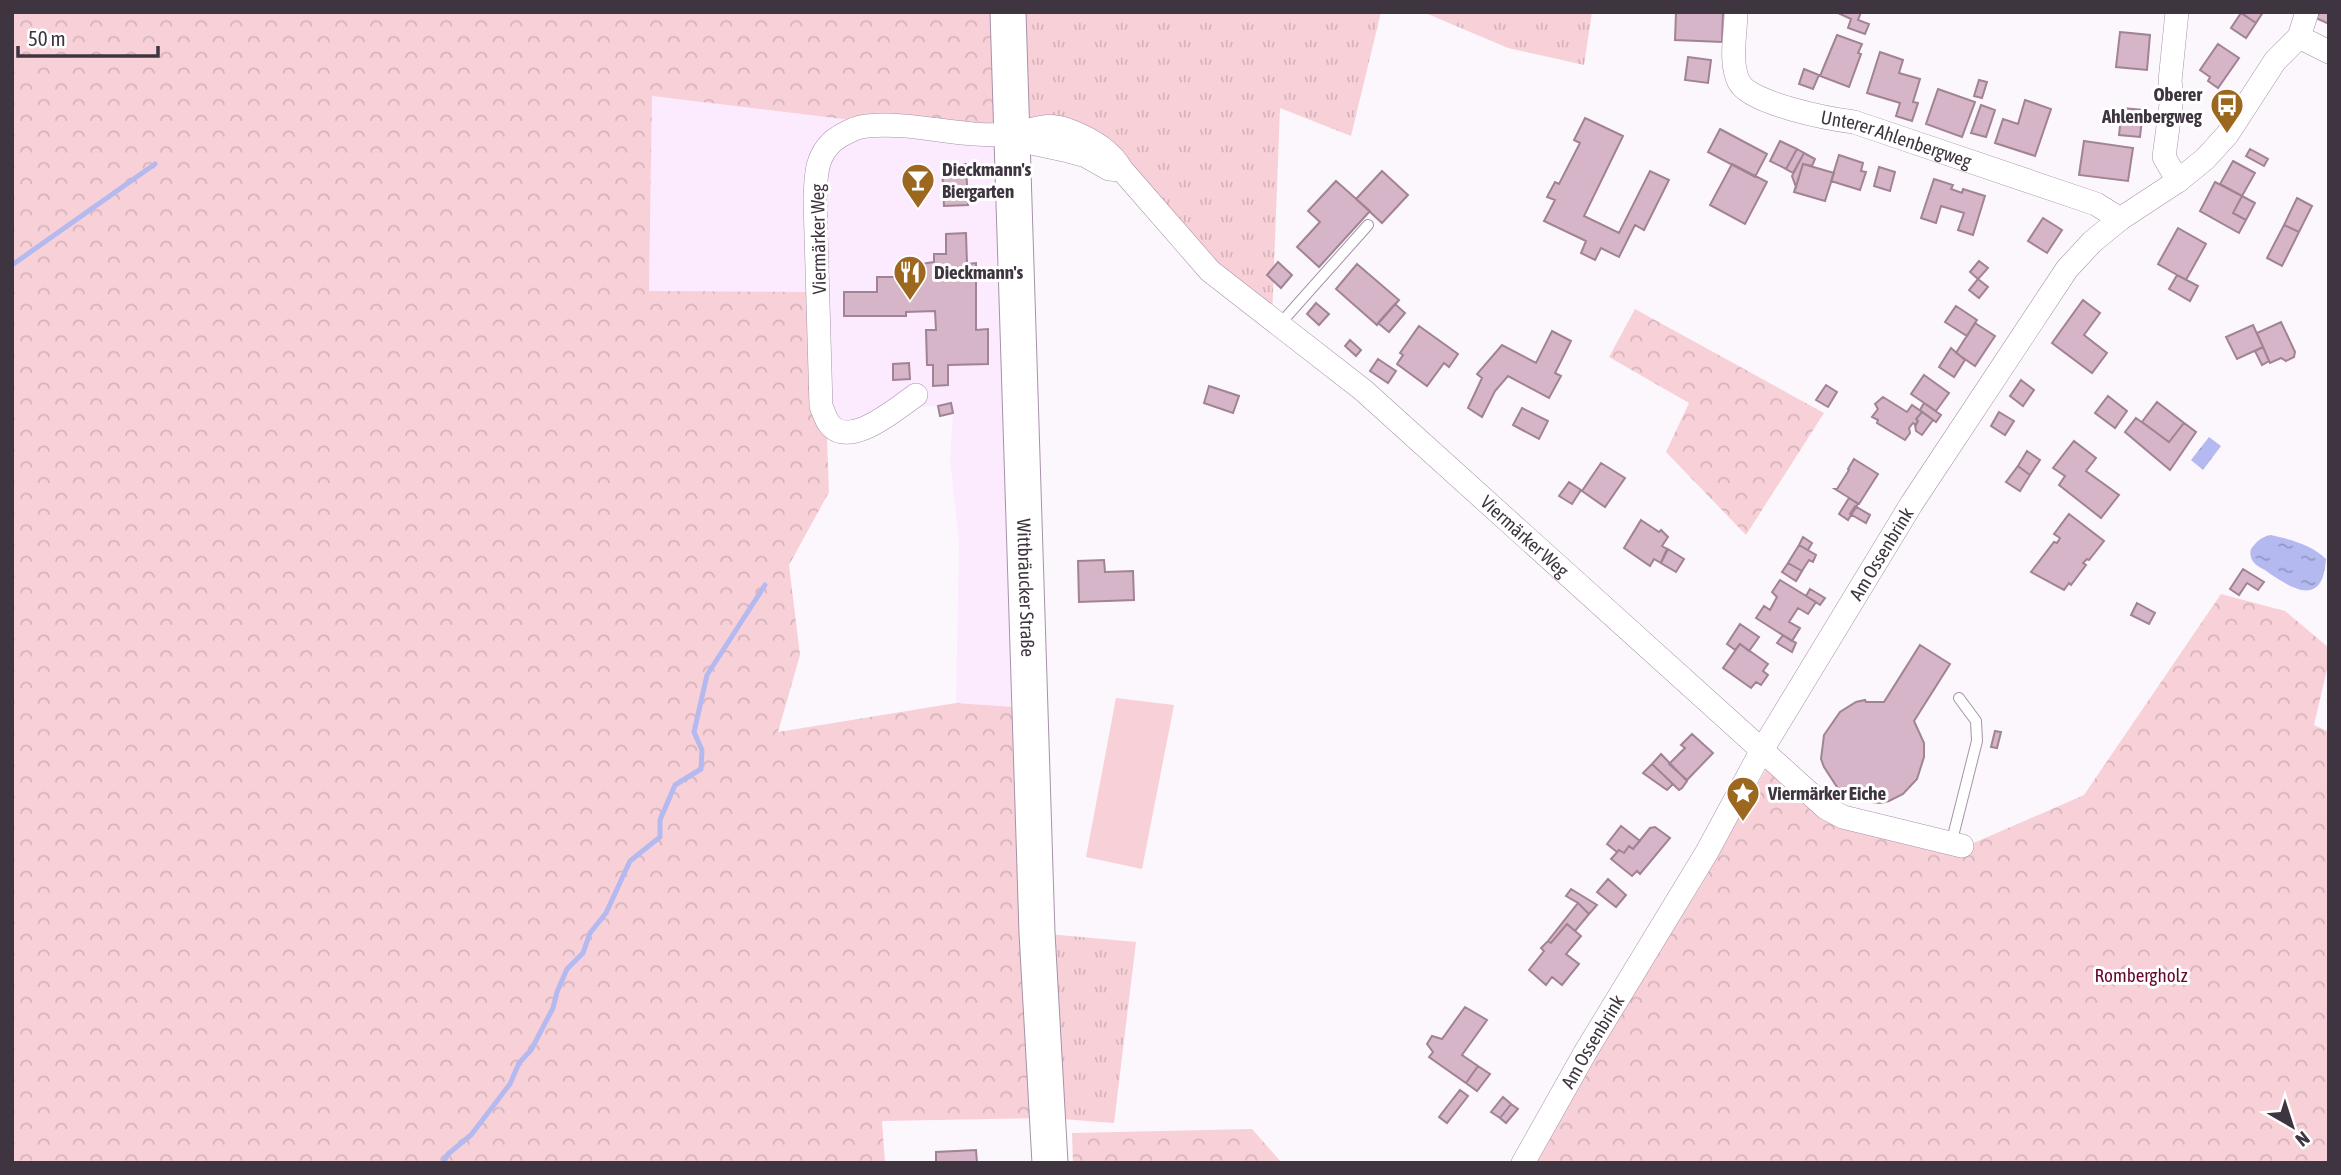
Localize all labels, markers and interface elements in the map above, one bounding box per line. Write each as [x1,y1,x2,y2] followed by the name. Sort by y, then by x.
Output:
[18,14,158,58] scale bar
[28,26,66,50] text: 50 m
[2101,83,2203,127] place label: Oberer Ahlenbergweg
[2208,86,2246,135] bus stop icon: Oberer Ahlenbergweg
[1819,106,1975,172] street label: Unterer Ahlenbergweg
[942,158,1032,202] place label: Dieckmann's Biergarten
[899,161,937,210] bar icon: Dieckmann's Biergarten
[806,183,830,295] street label: Viermärker Weg
[891,253,929,302] restaurant icon: Dieckmann's
[934,261,1024,283] place label: Dieckmann's
[1476,491,1574,582] street label: Viermärker Weg
[1845,503,1918,604] street label: Am Ossenbrink
[1013,518,1039,657] street label: Wittbräucker Straße
[1724,774,1762,823] place icon: Viermärker Eiche
[1767,782,1887,804] place label: Viermärker Eiche
[2095,964,2188,986] park label: Rombergholz
[1556,990,1629,1092] street label: Am Ossenbrink
[2257,1091,2327,1161] north arrow
[2291,1127,2314,1151] text: N

